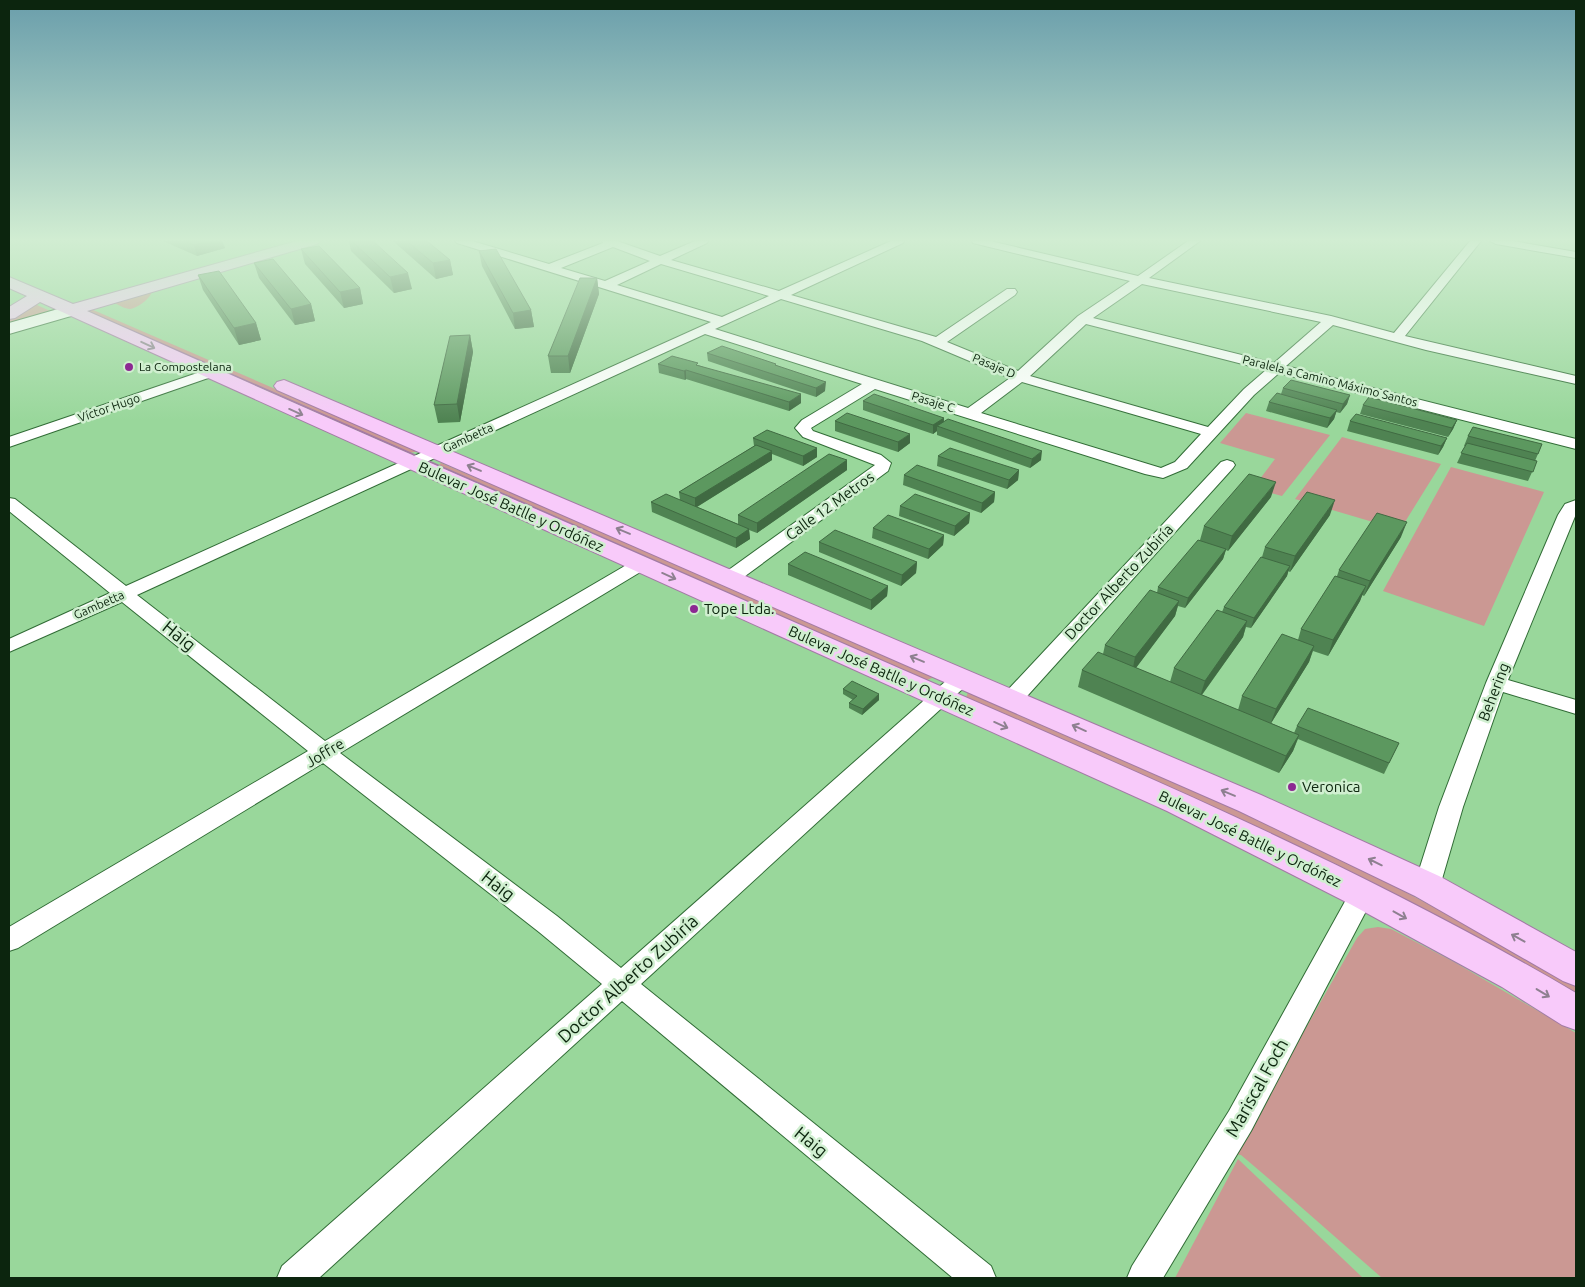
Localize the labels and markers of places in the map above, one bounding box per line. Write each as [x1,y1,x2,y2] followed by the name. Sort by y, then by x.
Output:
[139,360,232,373] place label: La Compostelana
[123,361,135,373] marker: La Compostelana
[704,600,775,617] place label: Tope Ltda.
[688,603,700,615] marker: Tope Ltda.
[1302,778,1361,795] place label: Veronica
[1286,781,1298,793] marker: Veronica

